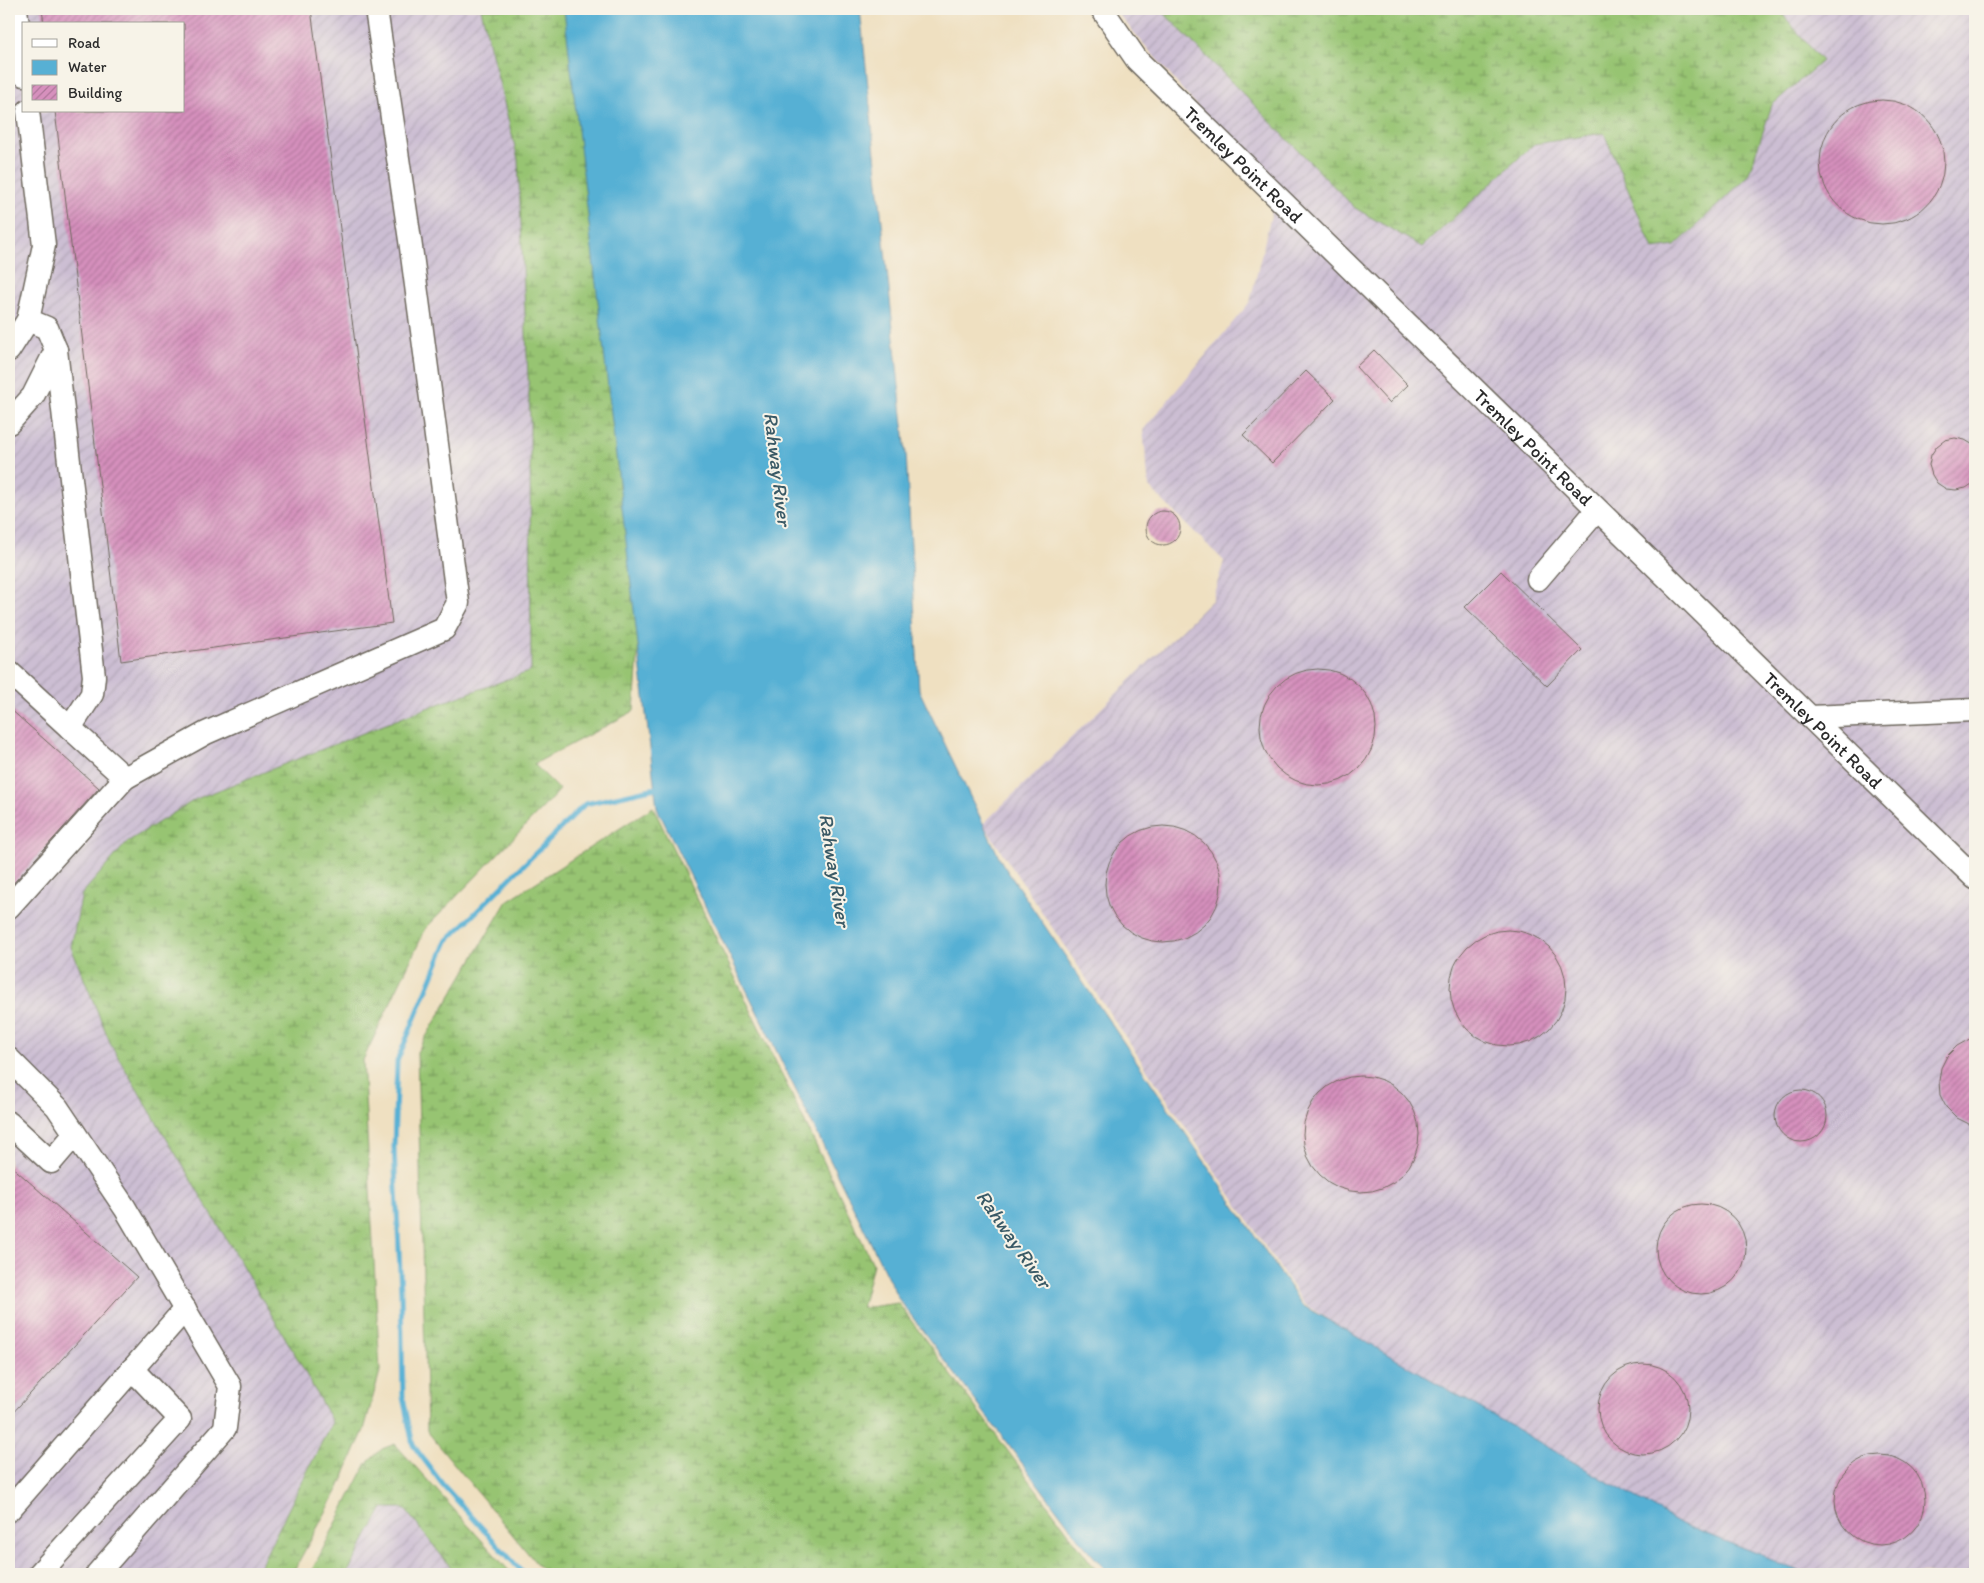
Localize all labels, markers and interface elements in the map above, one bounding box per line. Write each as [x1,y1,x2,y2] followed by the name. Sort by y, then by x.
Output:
[22,22,185,112] legend
[68,34,101,52] text: Road
[68,58,107,76] text: Water
[68,84,122,102] text: Building
[1179,101,1308,228] street label: Tremley Point Road
[1469,384,1598,511] street label: Tremley Point Road
[759,411,797,530] water label: Rahway River
[1759,667,1888,794] street label: Tremley Point Road
[814,812,856,931] water label: Rahway River
[971,1185,1058,1295] water label: Rahway River

